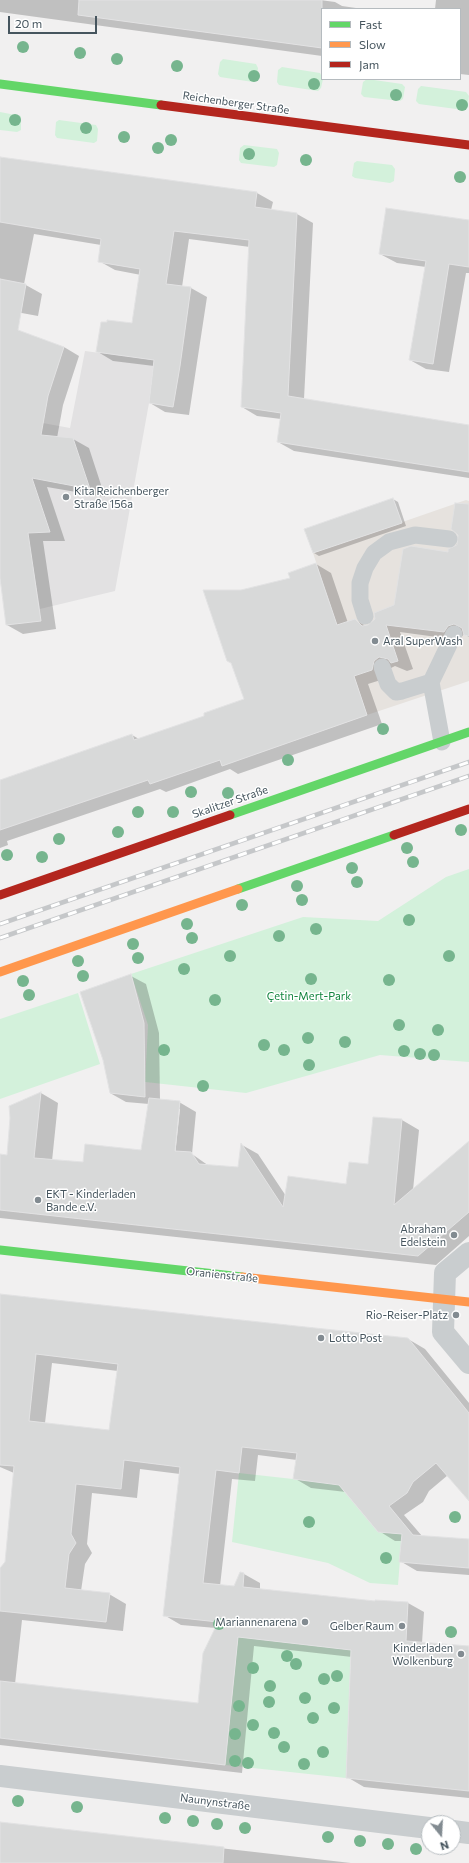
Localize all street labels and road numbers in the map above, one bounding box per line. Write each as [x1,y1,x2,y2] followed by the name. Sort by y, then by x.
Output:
[182,89,290,117] street label: Reichenberger Straße
[190,783,270,821] street label: Skalitzer Straße
[185,1265,259,1285] street label: Oranienstraße
[179,1791,251,1813] street label: Naunynstraße

